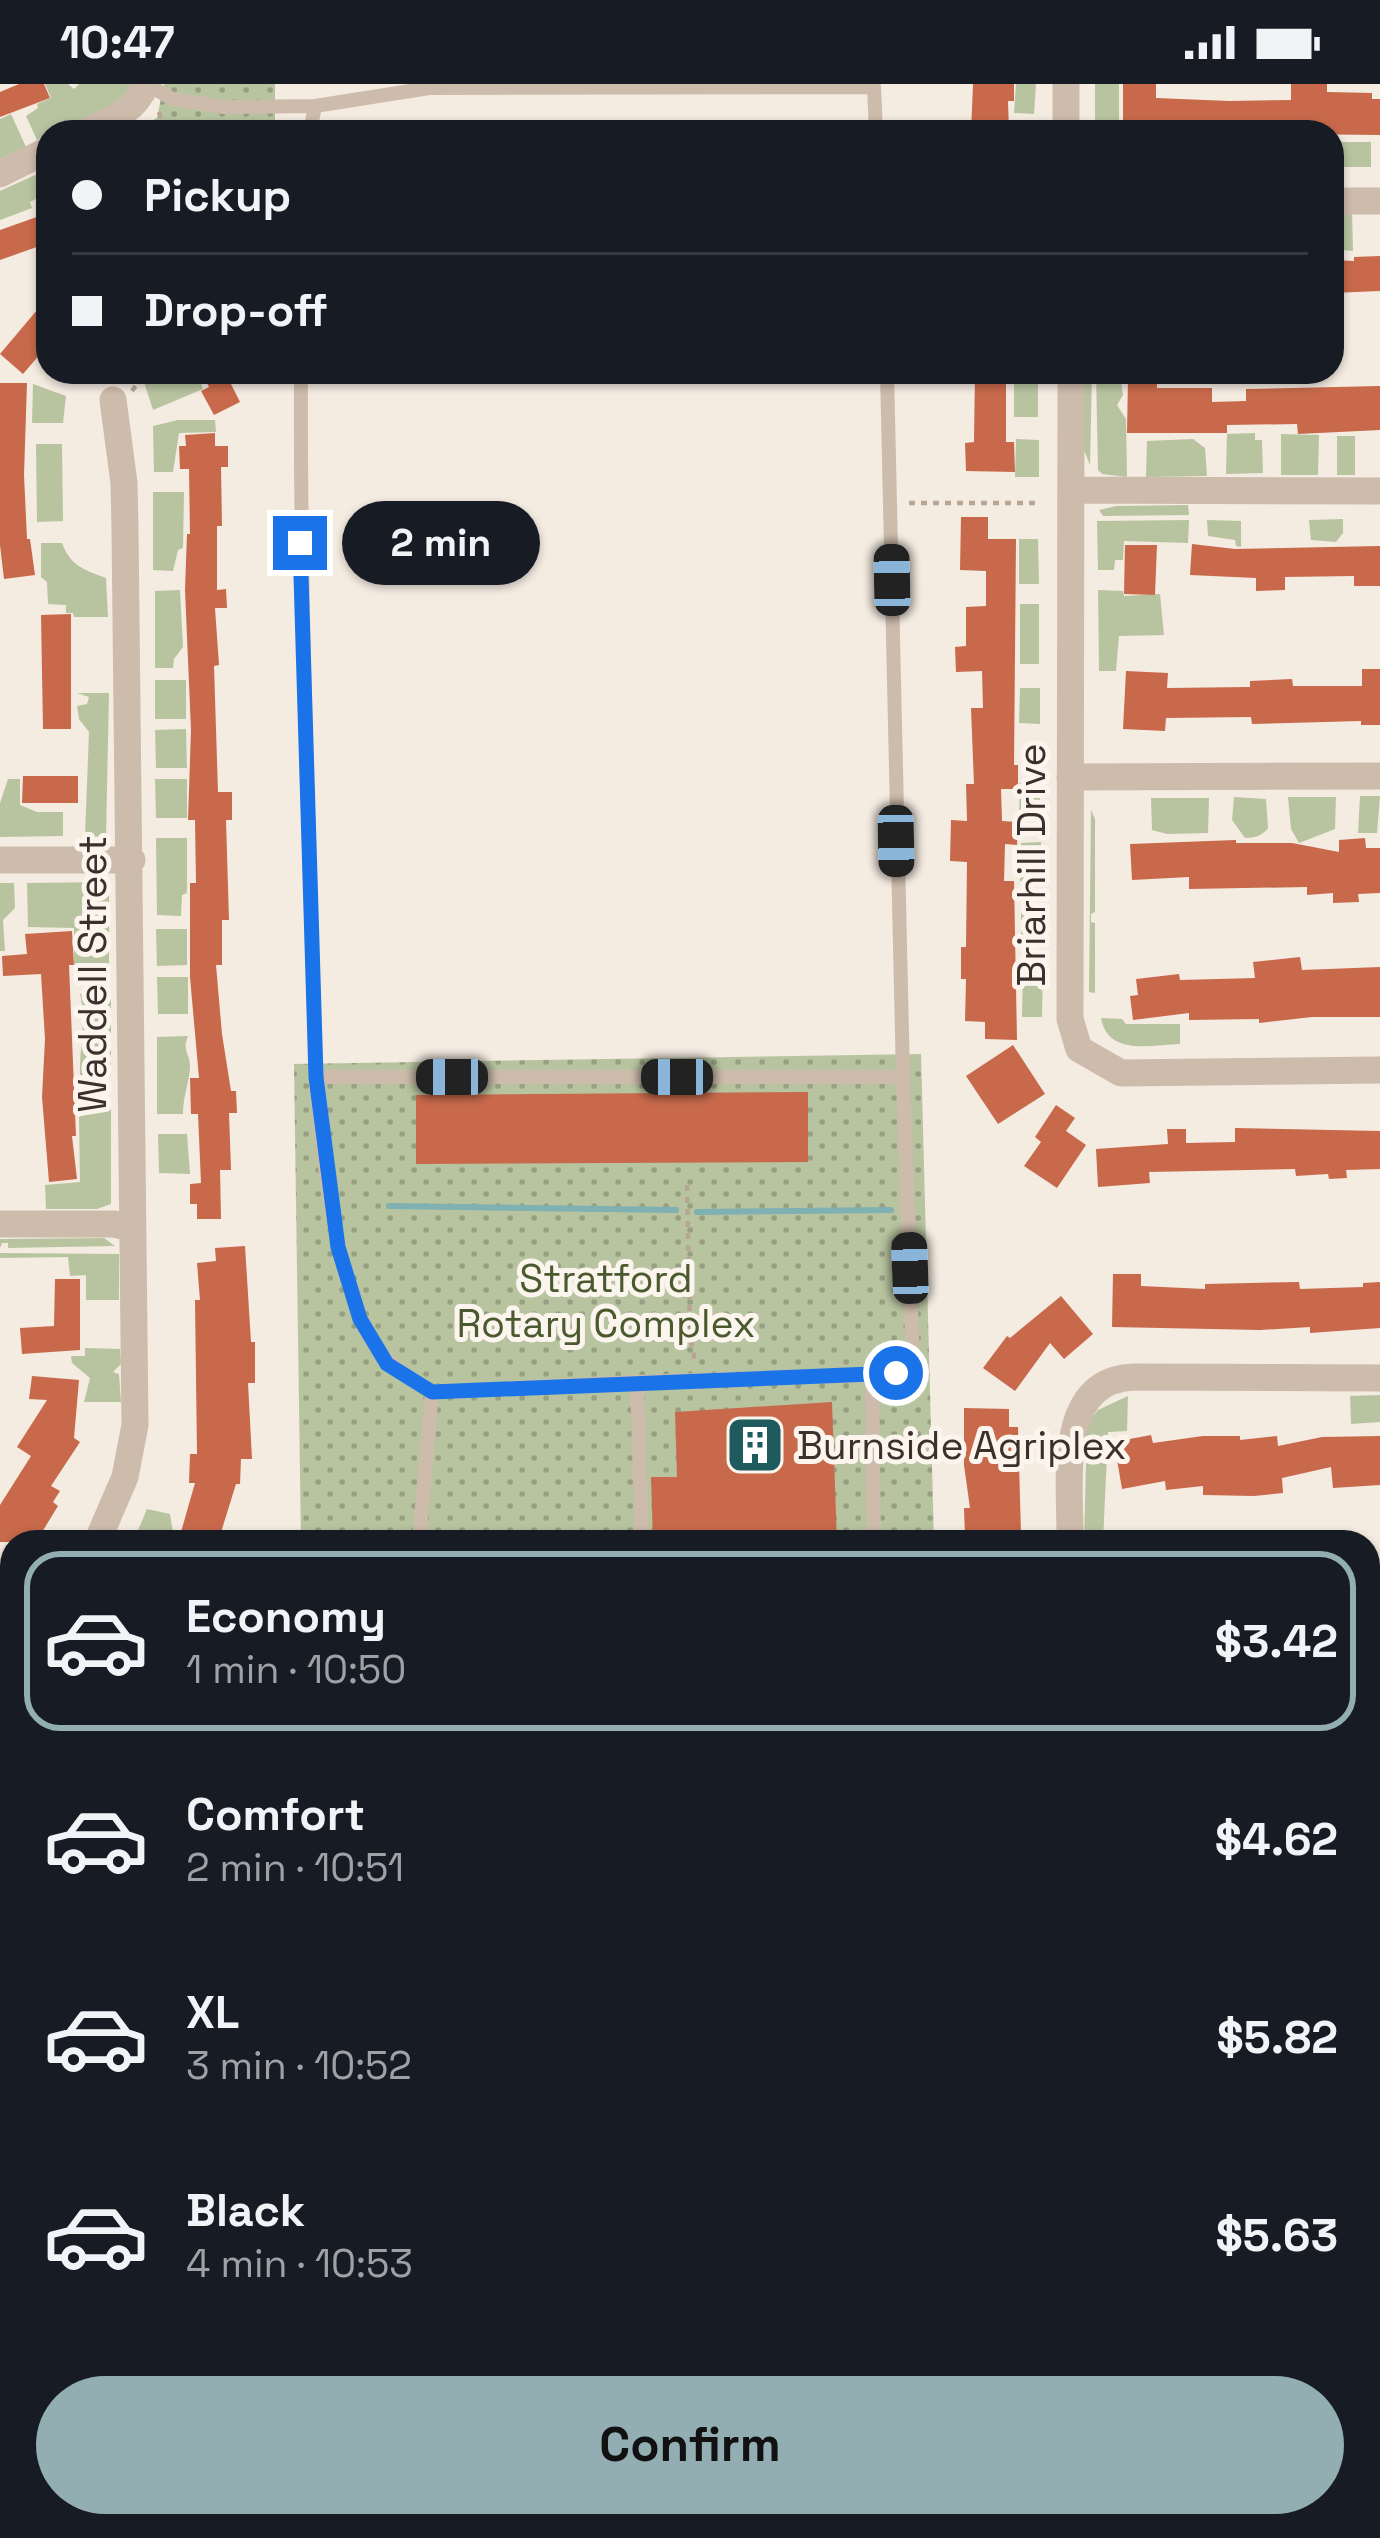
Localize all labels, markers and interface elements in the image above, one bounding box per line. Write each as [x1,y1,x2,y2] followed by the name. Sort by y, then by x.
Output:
[60,14,175,71] text: 10:47
[144,167,291,224] text: Pickup
[144,282,328,339] text: Drop-off
[342,501,540,585] callout: 2 min
[273,516,327,570] route end
[391,518,491,567] text: 2 min
[873,544,911,616] car
[1007,743,1056,987] street label: Briarhill Drive
[877,805,915,877] car
[68,835,117,1113] street label: Waddell Street
[416,1059,488,1095] car
[641,1059,713,1095] car
[891,1231,929,1305] car
[456,1254,756,1348] park label: Stratford Rotary Complex
[869,1346,923,1400] route start
[724,1414,786,1476] building icon: Burnside Agriplex
[797,1421,1127,1470] place label: Burnside Agriplex
[42,1587,150,1695] icon: car
[186,1588,386,1645] text: Economy
[1215,1613,1338,1670] text: $3.42
[186,1645,406,1694] text: 1 min · 10:50
[42,1785,150,1893] icon: car
[186,1786,365,1843] text: Comfort
[1215,1811,1338,1868] text: $4.62
[186,1843,404,1892] text: 2 min · 10:51
[42,1983,150,2091] icon: car
[186,1984,239,2041] text: XL
[1217,2009,1338,2066] text: $5.82
[186,2041,412,2090] text: 3 min · 10:52
[42,2181,150,2289] icon: car
[186,2182,305,2239] text: Black
[1216,2207,1338,2264] text: $5.63
[186,2239,413,2288] text: 4 min · 10:53
[36,2376,1344,2514] button: Confirm

